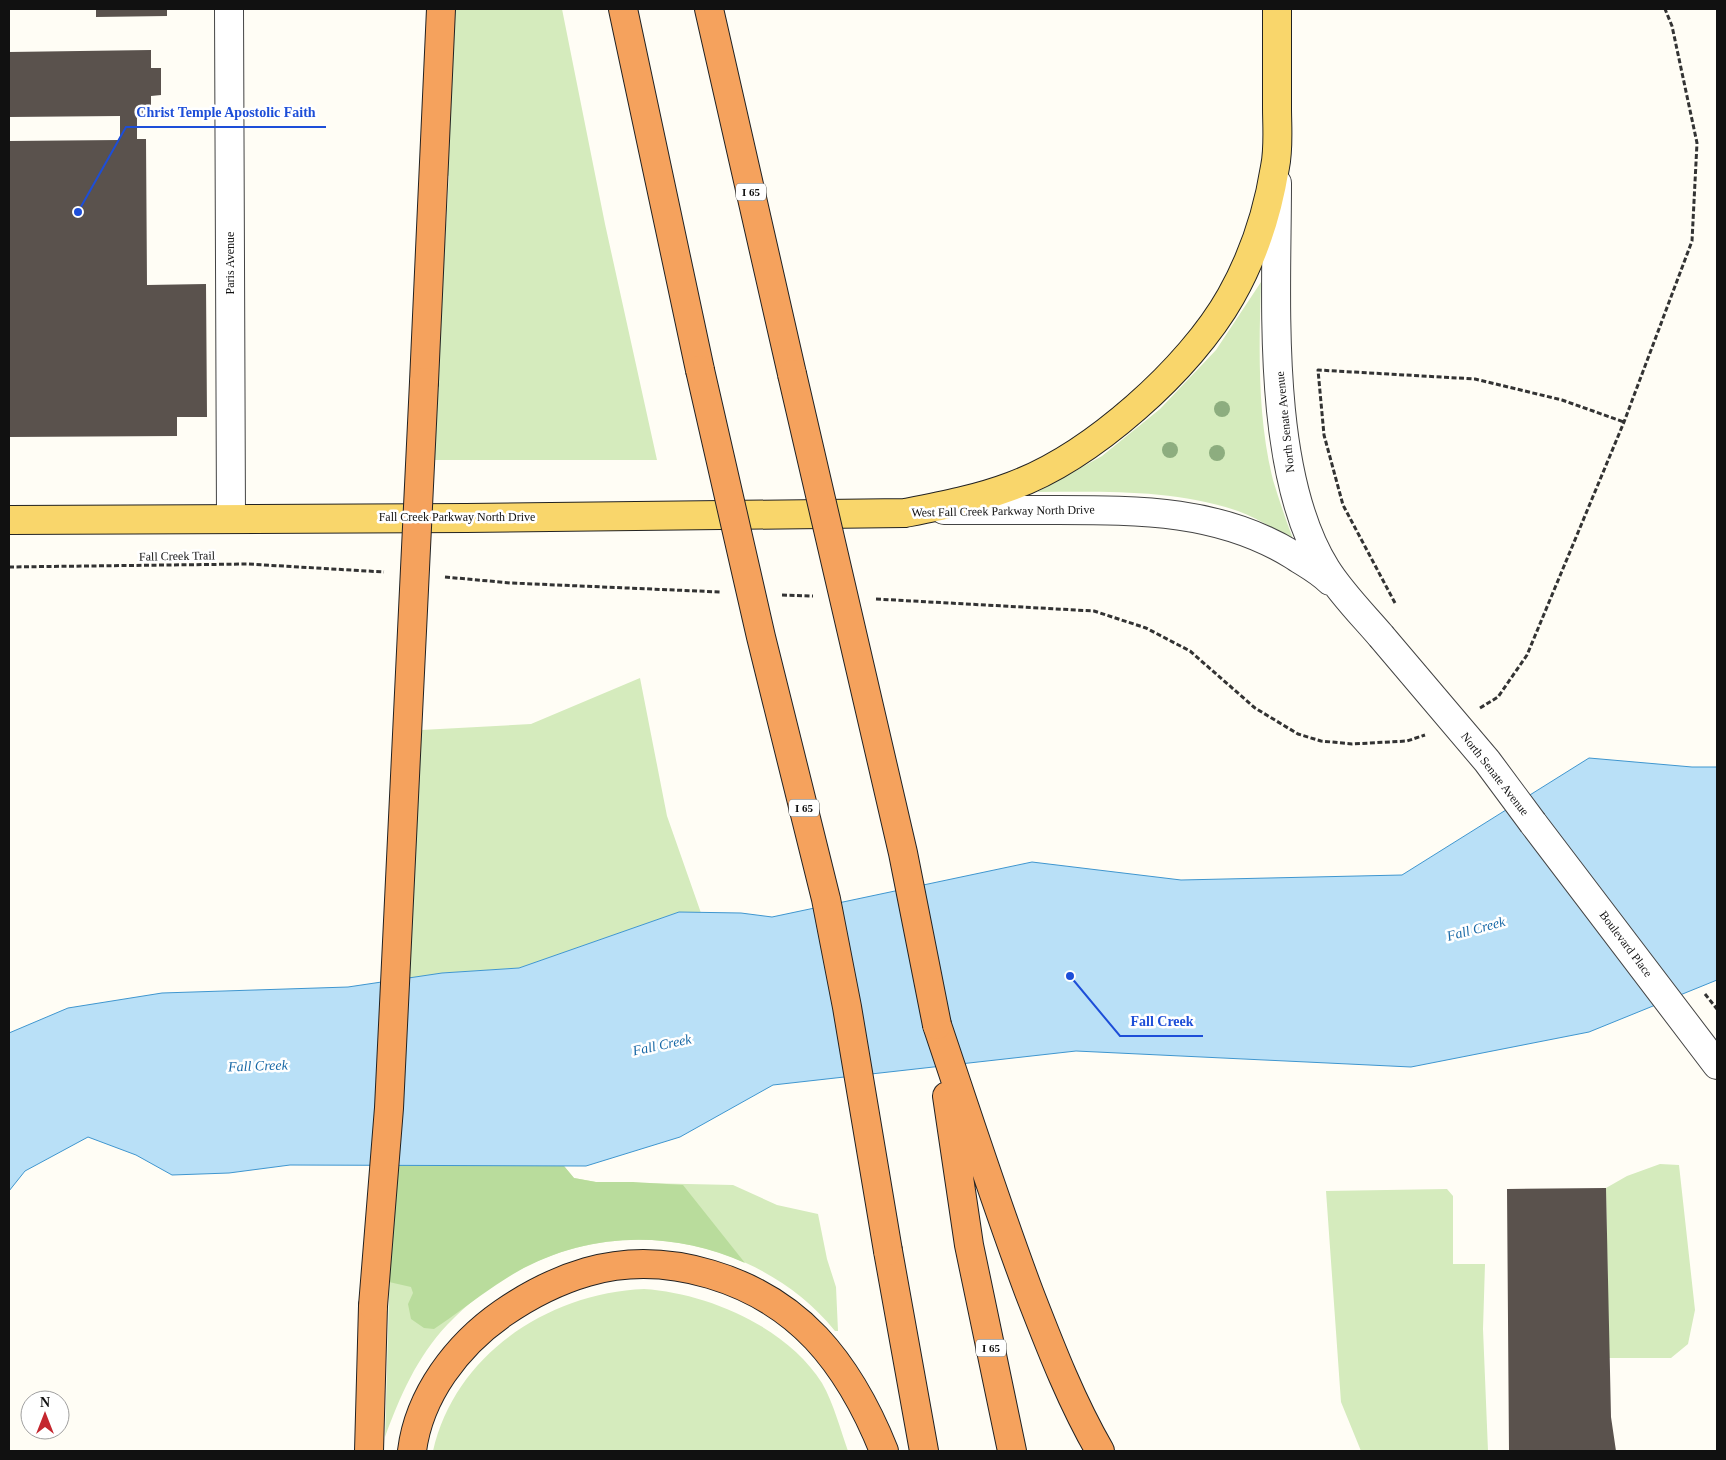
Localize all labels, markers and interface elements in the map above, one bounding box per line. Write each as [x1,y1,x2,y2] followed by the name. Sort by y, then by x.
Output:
[126,98,326,127] callout: Christ Temple Apostolic Faith
[136,105,316,120] text: Christ Temple Apostolic Faith
[736,183,766,200] road number: I 65
[223,232,237,294] street label: Paris Avenue
[1273,371,1297,473] street label: North Senate Avenue
[911,502,1095,520] street label: West Fall Creek Parkway North Drive
[379,510,535,524] street label: Fall Creek Parkway North Drive
[139,548,216,564] street label: Fall Creek Trail
[1458,730,1532,818] street label: North Senate Avenue
[789,800,819,816] road number: I 65
[1597,908,1655,980] street label: Boulevard Place
[1444,914,1508,944] water label: Fall Creek
[1120,1007,1203,1036] callout: Fall Creek
[1130,1014,1194,1029] text: Fall Creek
[630,1031,694,1059] water label: Fall Creek
[227,1057,289,1075] water label: Fall Creek
[976,1340,1006,1356] road number: I 65
[20,1390,70,1440] north arrow
[40,1395,50,1410] text: N

